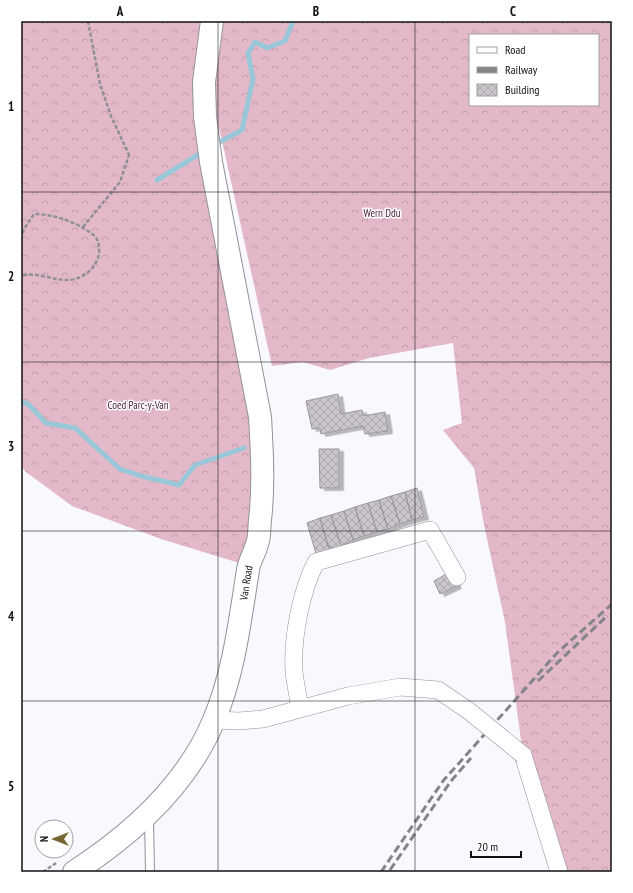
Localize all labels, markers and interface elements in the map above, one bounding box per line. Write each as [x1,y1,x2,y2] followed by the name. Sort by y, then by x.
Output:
[116,3,124,20] text: A
[313,3,319,20] text: B
[510,3,516,20] text: C
[469,34,599,106] legend
[505,42,525,57] text: Road
[505,62,538,77] text: Railway
[505,82,540,97] text: Building
[8,98,14,115] text: 1
[363,206,401,220] park label: Wern Ddu
[8,268,14,285] text: 2
[107,398,169,412] park label: Coed Parc-y-Van
[8,438,14,455] text: 3
[236,564,256,602] street label: Van Road
[8,608,15,625] text: 4
[8,778,14,795] text: 5
[34,819,74,859] north arrow
[471,833,521,859] scale bar
[37,836,51,842] text: N
[477,839,498,854] text: 20 m

